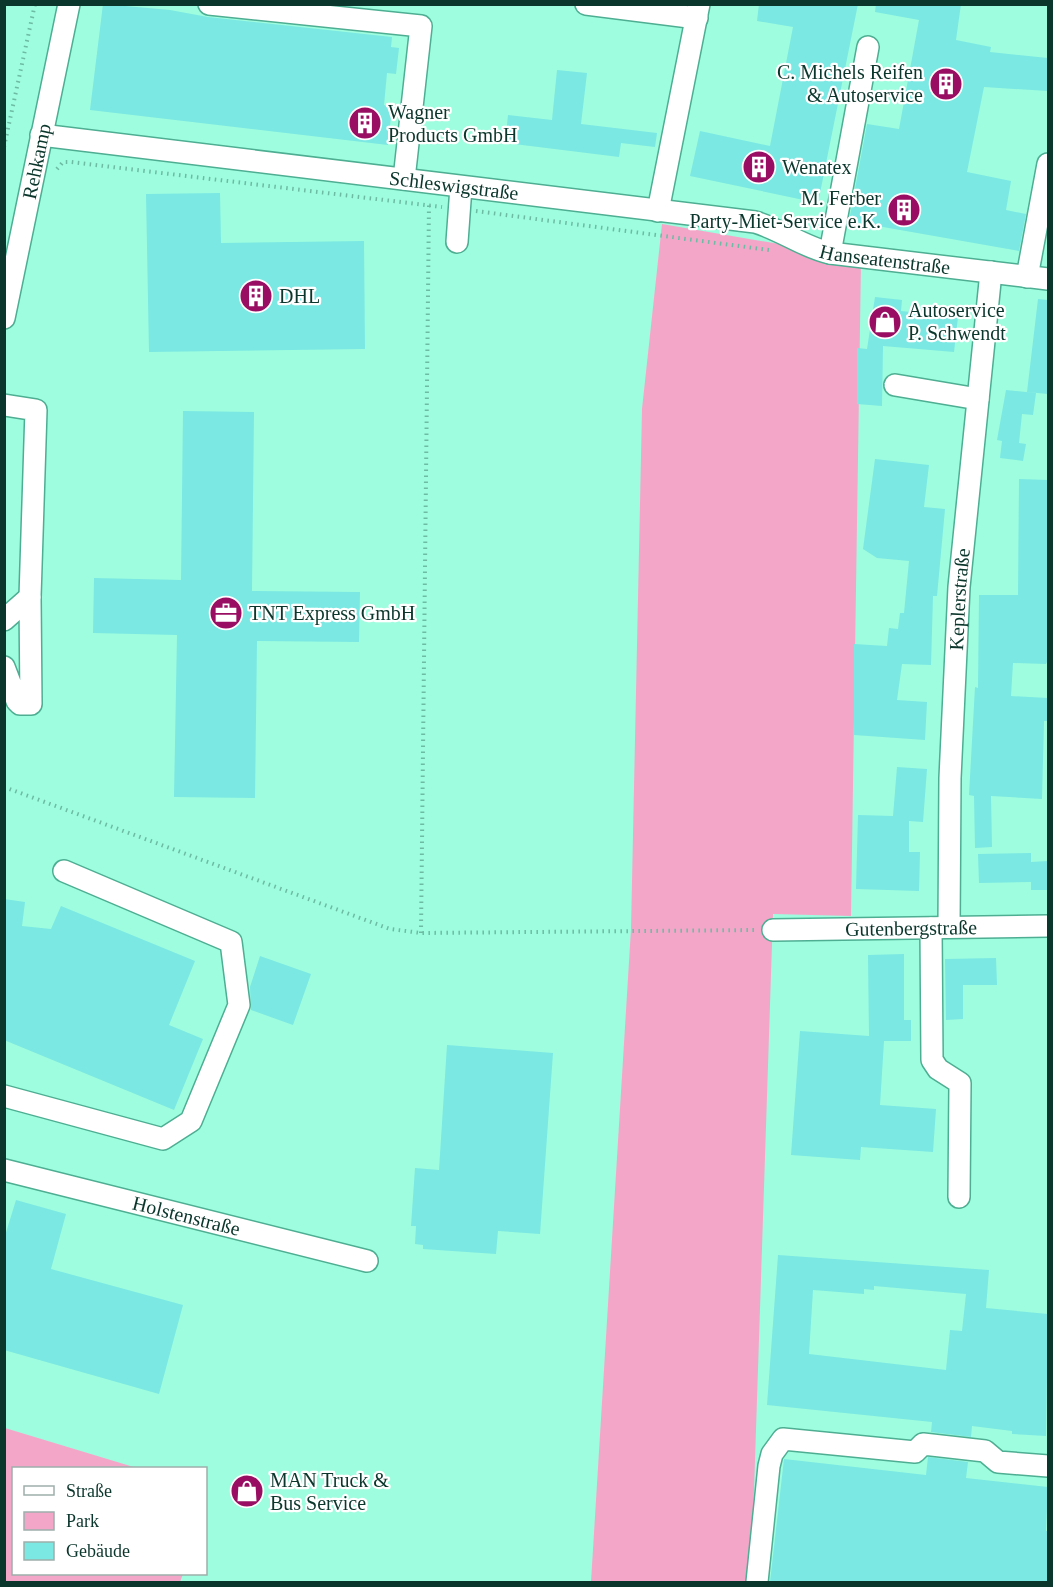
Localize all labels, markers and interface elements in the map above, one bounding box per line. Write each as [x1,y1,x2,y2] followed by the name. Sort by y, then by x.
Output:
[777,61,923,106] place label: C. Michels Reifen & Autoservice
[928,66,964,102] building icon: C. Michels Reifen & Autoservice
[388,101,517,146] place label: Wagner Products GmbH
[347,105,383,141] building icon: Wagner Products GmbH
[18,122,56,201] street label: Rehkamp
[741,149,777,185] building icon: Wenatex
[782,156,851,178] place label: Wenatex
[388,167,520,204] street label: Schleswigstraße
[689,187,881,233] place label: M. Ferber Party-Miet-Service e.K.
[886,192,922,228] building icon: M. Ferber Party-Miet-Service e.K.
[817,240,952,278] street label: Hanseatenstraße
[238,278,274,314] building icon: DHL
[279,285,320,307] place label: DHL
[908,299,1006,344] place label: Autoservice P. Schwendt
[867,304,903,340] shop icon: Autoservice P. Schwendt
[945,547,974,651] street label: Keplerstraße
[208,595,244,631] office icon: TNT Express GmbH
[249,602,415,625] place label: TNT Express GmbH
[845,916,977,940] street label: Gutenbergstraße
[130,1192,243,1240] street label: Holstenstraße
[12,1467,207,1575] legend
[270,1469,389,1514] place label: MAN Truck & Bus Service
[229,1473,265,1509] shop icon: MAN Truck & Bus Service
[66,1481,112,1501] text: Straße
[66,1511,99,1531] text: Park
[66,1541,130,1561] text: Gebäude

